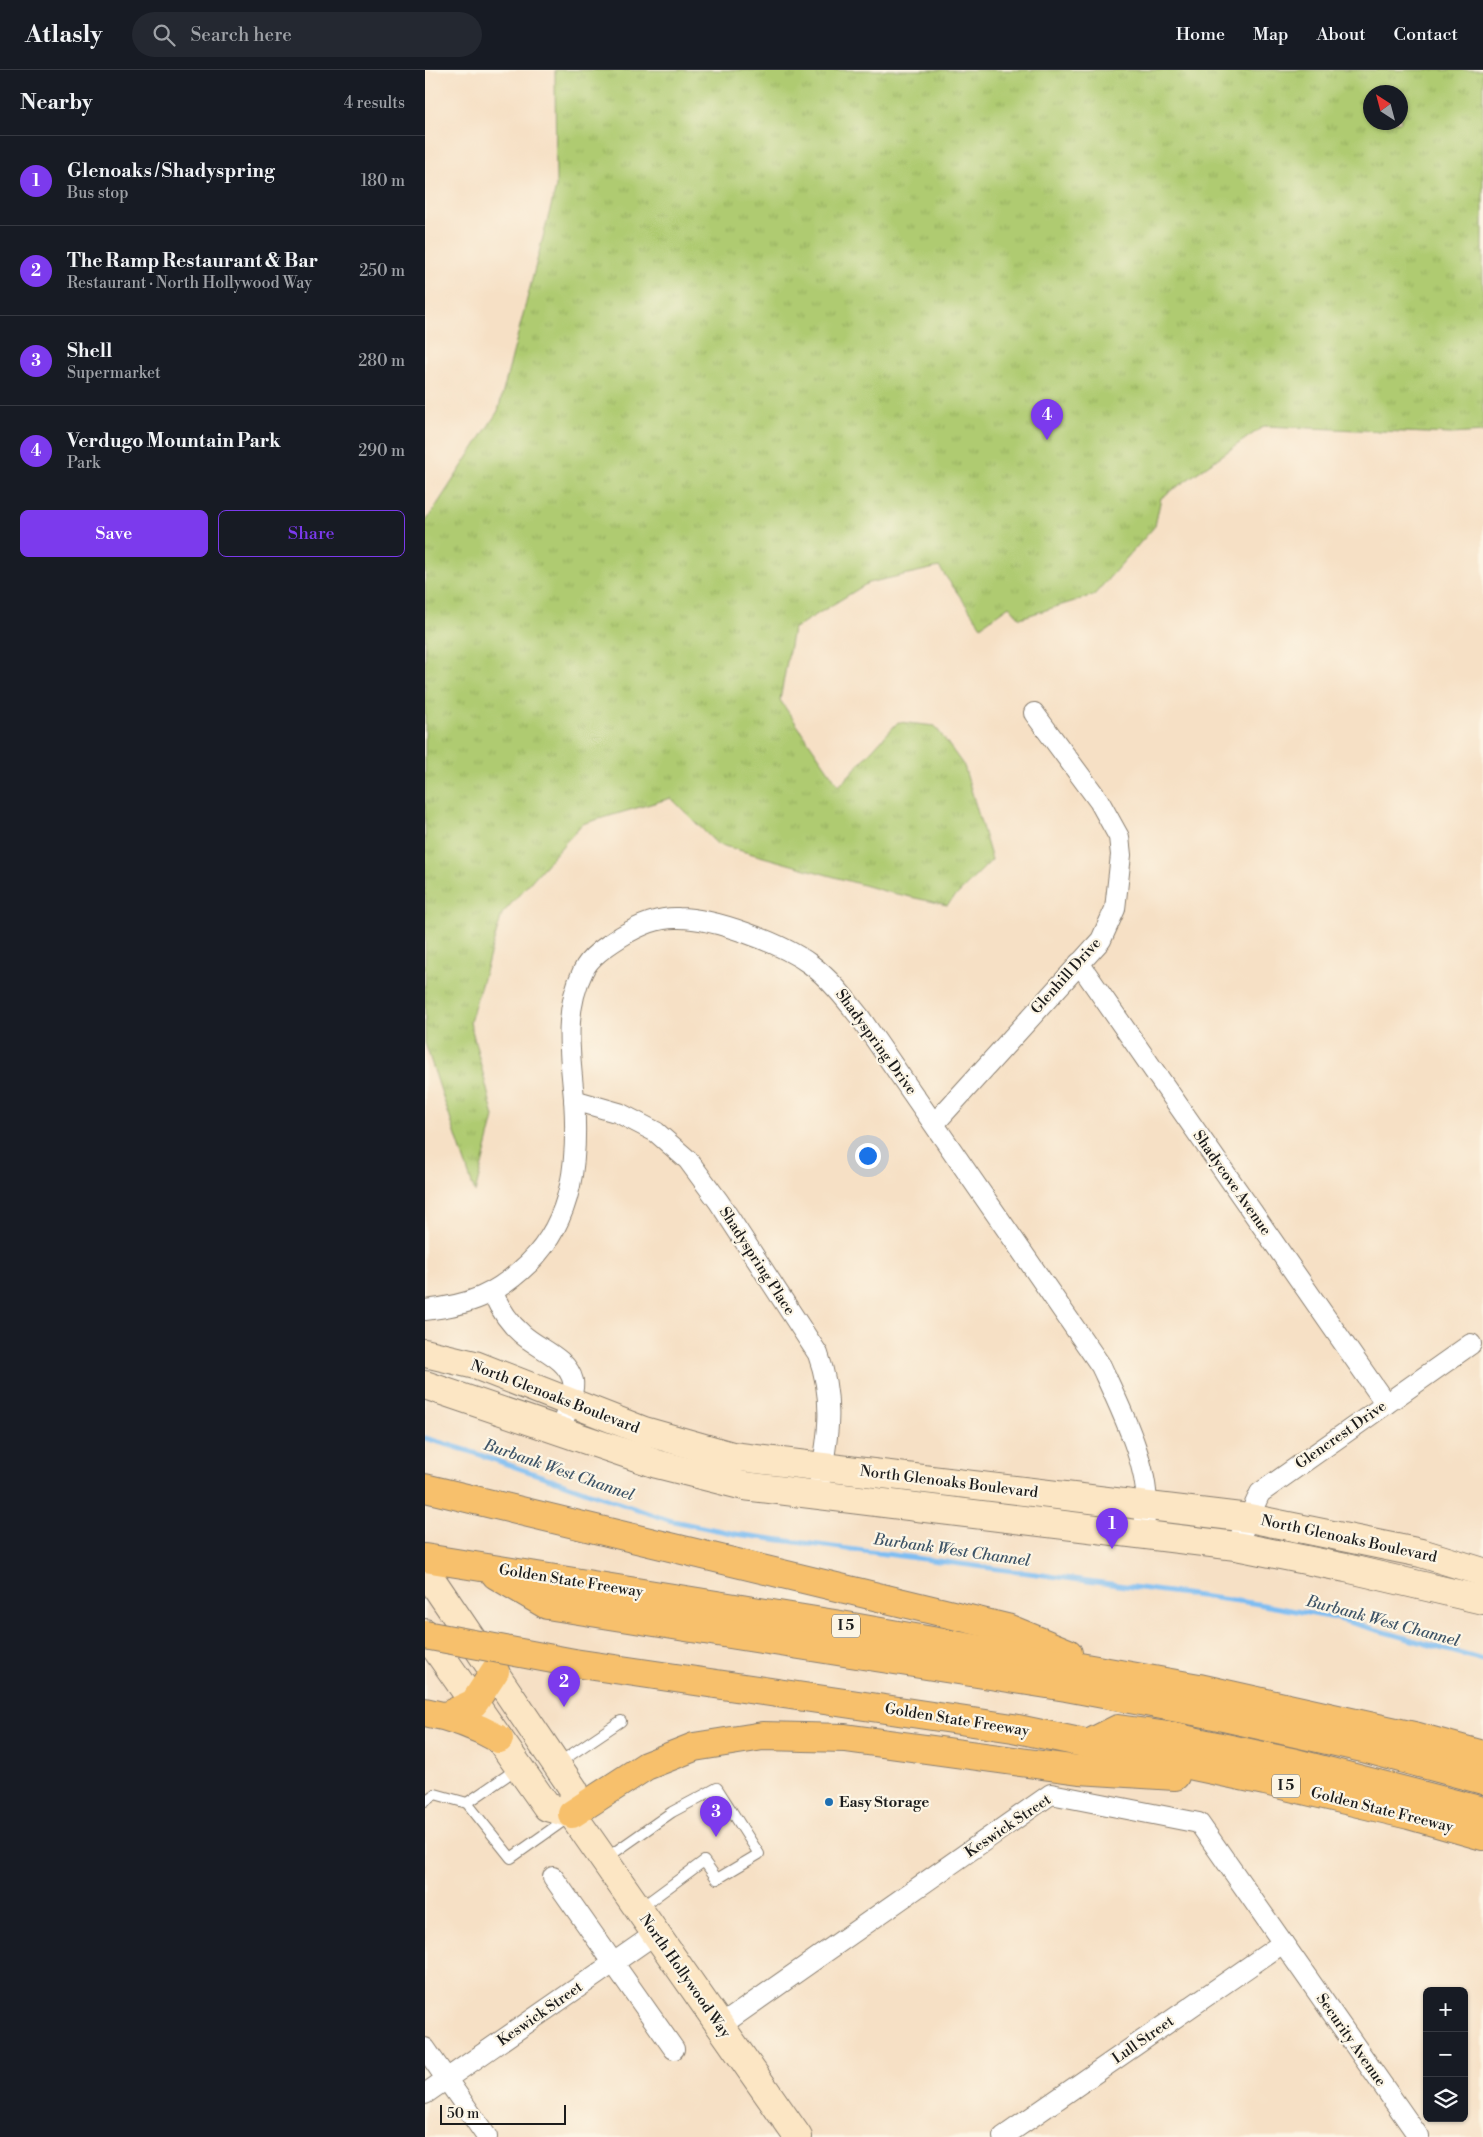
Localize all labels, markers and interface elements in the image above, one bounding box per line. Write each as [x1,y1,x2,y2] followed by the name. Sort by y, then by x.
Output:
[132,12,482,57] search box
[25,20,102,50] text: Atlasly
[150,21,178,49] icon: search
[190,23,292,47] text: Search here
[1176,23,1225,46] text: Home
[1253,23,1289,46] text: Map
[1317,23,1366,46] text: About
[1394,23,1458,46] text: Contact
[1363,85,1408,130] north arrow
[20,90,93,116] text: Nearby
[344,93,405,113] text: 4 results
[67,159,275,183] text: Glenoaks / Shadyspring
[32,171,40,191] text: 1
[361,171,405,191] text: 180 m
[67,183,129,203] text: Bus stop
[67,249,318,273] text: The Ramp Restaurant & Bar
[31,261,41,281] text: 2
[359,261,405,281] text: 250 m
[67,273,312,293] text: Restaurant · North Hollywood Way
[67,339,112,363] text: Shell
[31,351,41,371] text: 3
[358,351,405,371] text: 280 m
[67,363,161,383] text: Supermarket
[1031,399,1063,440] pin: 4
[67,429,281,453] text: Verdugo Mountain Park
[31,441,41,461] text: 4
[358,441,405,461] text: 290 m
[67,453,100,473] text: Park
[20,510,208,557] button: Save
[218,510,405,557] button: Share
[1027,934,1105,1018] street label: Glenhill Drive
[831,985,921,1099] street label: Shadyspring Drive
[1189,1127,1275,1239] street label: Shadycove Avenue
[855,1143,881,1169] your location
[715,1203,799,1319] street label: Shadyspring Place
[468,1356,643,1438] street label: North Glenoaks Boulevard
[1292,1397,1390,1473] street label: Glencrest Drive
[480,1435,638,1505] water label: Burbank West Channel
[859,1462,1040,1502] street label: North Glenoaks Boulevard
[1096,1508,1128,1549] pin: 1
[1259,1511,1439,1567] street label: North Glenoaks Boulevard
[871,1529,1032,1571] water label: Burbank West Channel
[497,1560,645,1602] street label: Golden State Freeway
[1303,1591,1463,1651] water label: Burbank West Channel
[832,1614,860,1638] road number: I 5
[548,1666,580,1707] pin: 2
[883,1699,1031,1741] street label: Golden State Freeway
[1272,1774,1300,1798] road number: I 5
[1309,1783,1456,1837] street label: Golden State Freeway
[961,1790,1055,1862] street label: Keswick Street
[839,1793,929,1812] place label: Easy Storage
[700,1796,732,1837] pin: 3
[823,1796,835,1808] marker: Easy Storage
[635,1911,735,2042] street label: North Hollywood Way
[494,1977,587,2050] street label: Keswick Street
[1423,1987,1468,2122] map controls
[1423,1987,1468,2032] button: +
[1312,1990,1390,2090] street label: Security Avenue
[1108,2011,1178,2068] street label: Lull Street
[1423,2032,1468,2077] button: −
[1423,2077,1468,2122] button: layers
[440,2102,566,2125] scale bar
[447,2105,479,2123] text: 50 m

